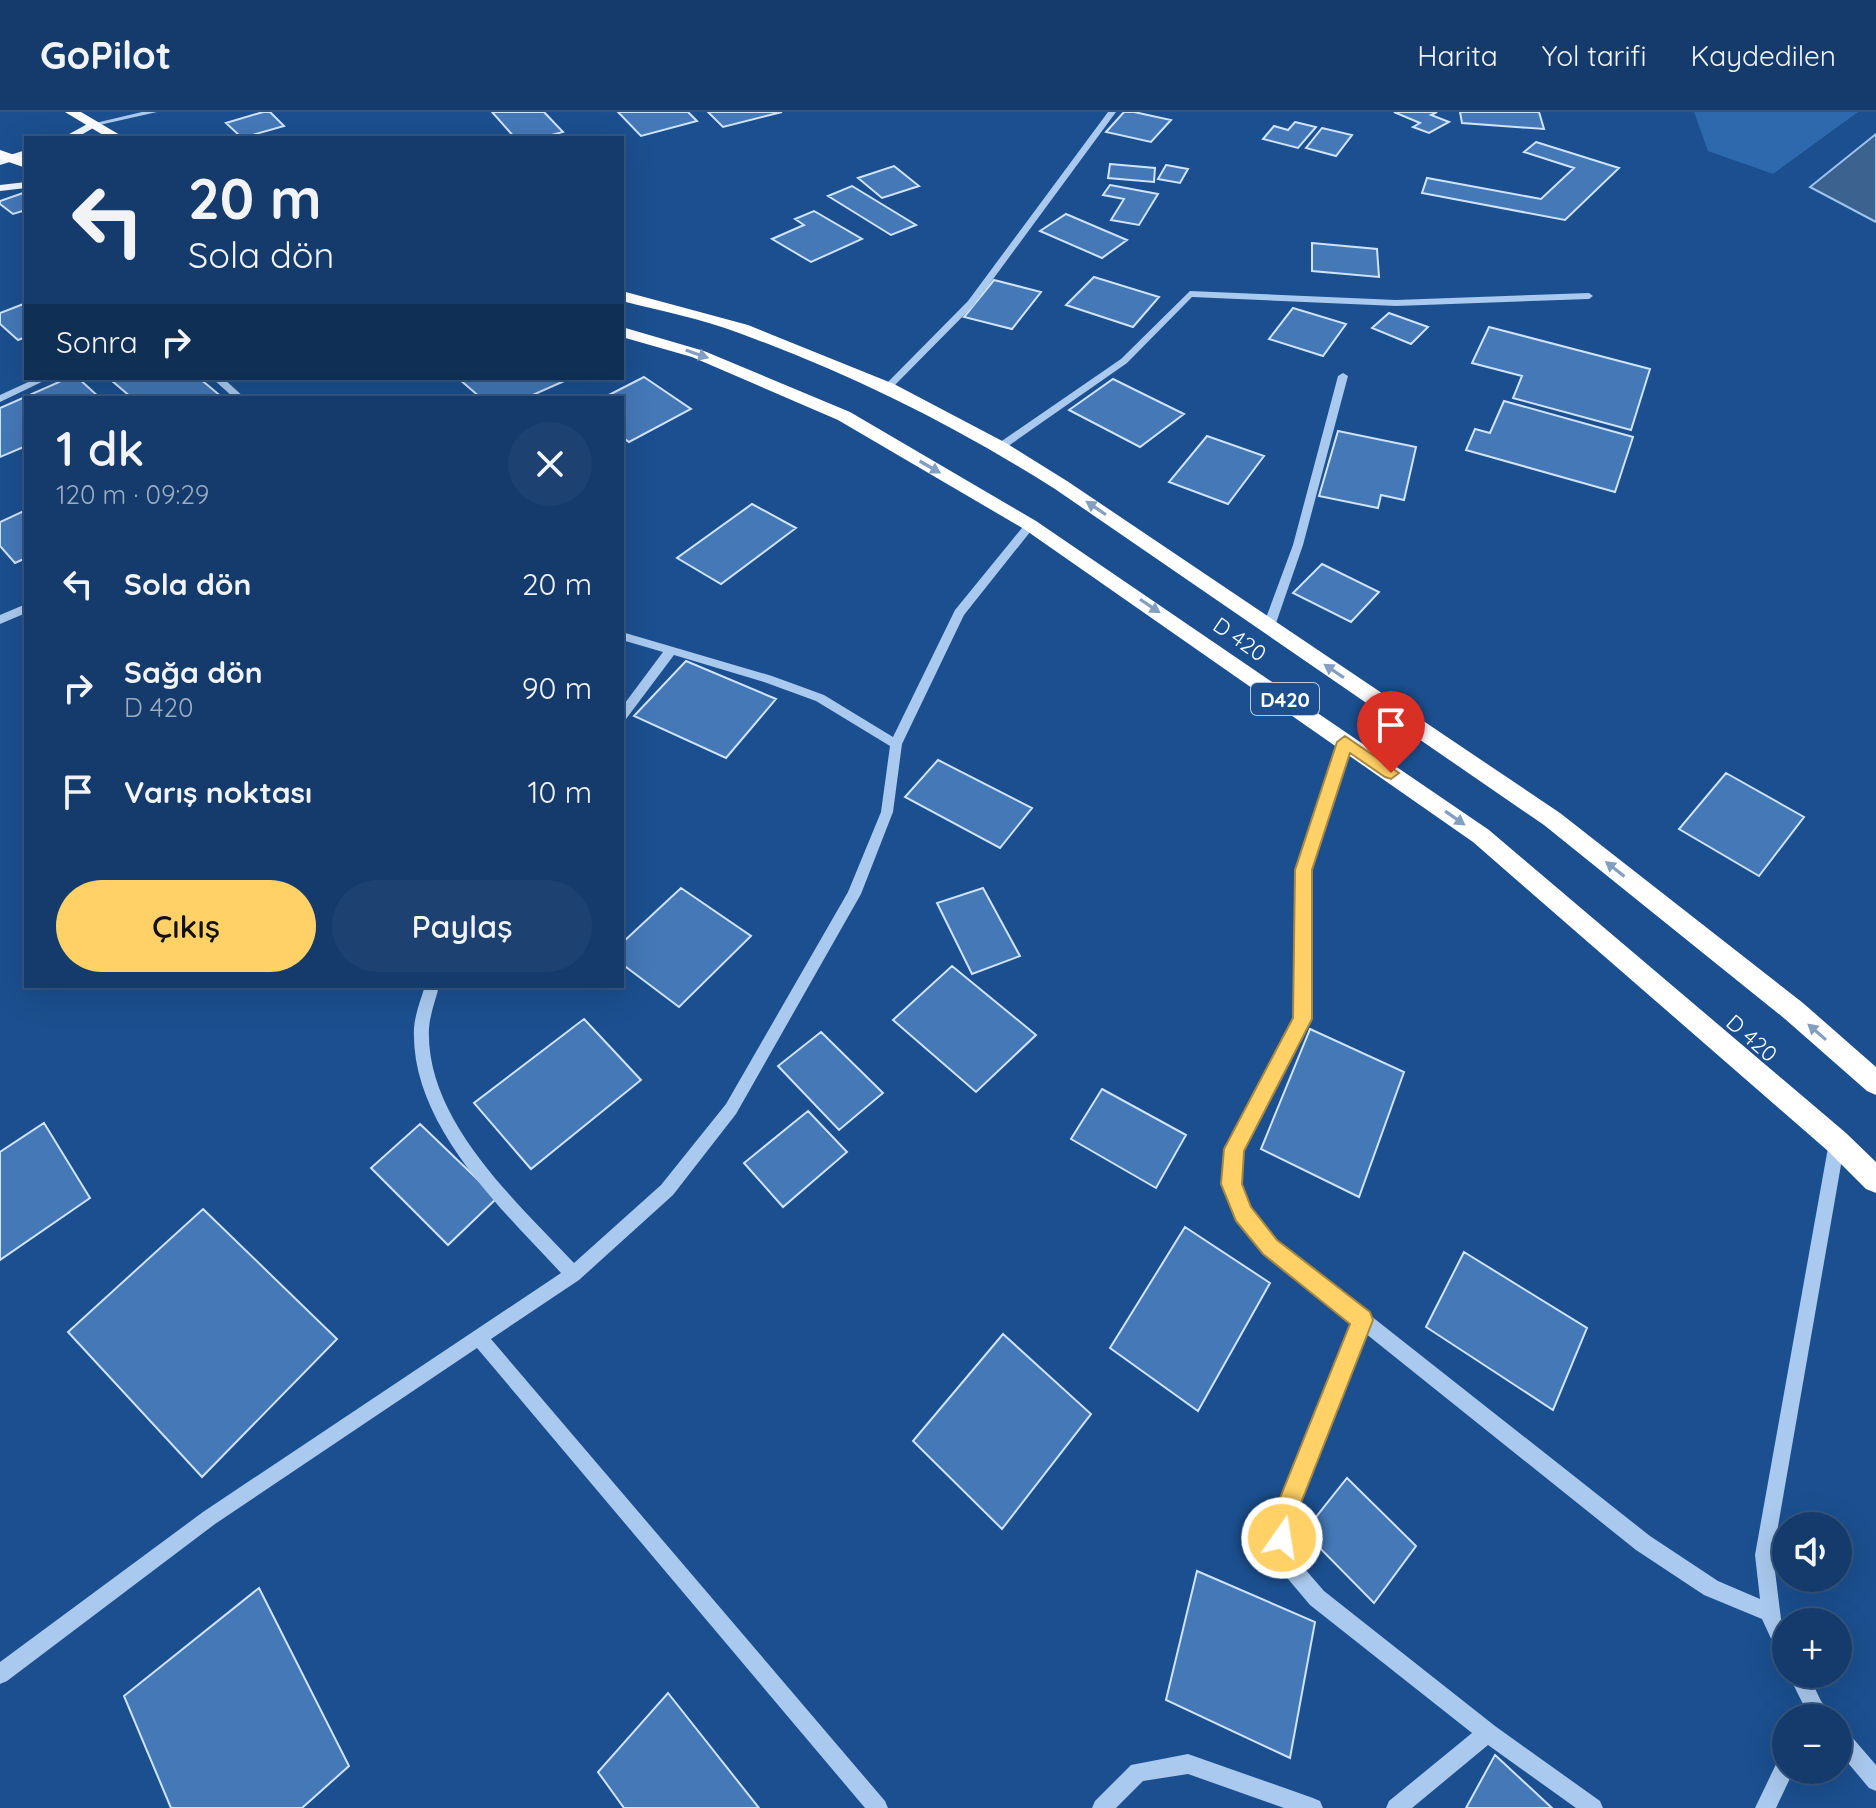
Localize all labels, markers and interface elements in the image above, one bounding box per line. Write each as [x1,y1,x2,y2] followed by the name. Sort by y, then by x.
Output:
[40,31,171,79] text: GoPilot
[1417,38,1498,73] text: Harita
[1542,38,1646,73] text: Yol tarifi
[1690,38,1836,73] text: Kaydedilen
[188,163,322,233] text: 20 m
[56,168,160,272] icon: left
[188,232,334,277] text: Sola dön
[154,320,198,364] icon: right
[56,323,138,361] text: Sonra
[685,348,709,361] one-way arrow
[56,418,144,478] text: 1 dk
[508,422,592,506] button: close
[919,460,941,474] one-way arrow
[56,478,209,511] text: 120 m · 09:29
[1085,502,1107,516] one-way arrow
[56,562,100,606] icon: left
[124,565,251,603] text: Sola dön
[522,565,592,603] text: 20 m
[1139,598,1160,613] one-way arrow
[1208,611,1272,667] street label: D 420
[124,653,263,691] text: Sağa dön
[1324,663,1345,678] one-way arrow
[56,666,100,710] icon: right
[522,669,592,707] text: 90 m
[1251,683,1319,715] road number: D420
[124,691,193,724] text: D 420
[1357,691,1425,773] pin
[1369,703,1413,747] icon: arrive
[56,770,100,814] icon: arrive
[124,773,312,811] text: Varış noktası
[528,773,592,811] text: 10 m
[1445,810,1466,825] one-way arrow
[1605,861,1625,878] one-way arrow
[56,880,316,972] button: Çıkış
[332,880,592,972] button: Paylaş
[1721,1008,1783,1068] street label: D 420
[1808,1024,1828,1041] one-way arrow
[1240,1496,1324,1580] position arrow
[1772,1512,1852,1784] map controls
[1772,1512,1852,1592] button: sound
[1772,1608,1852,1688] button: +
[1772,1704,1852,1784] button: −

